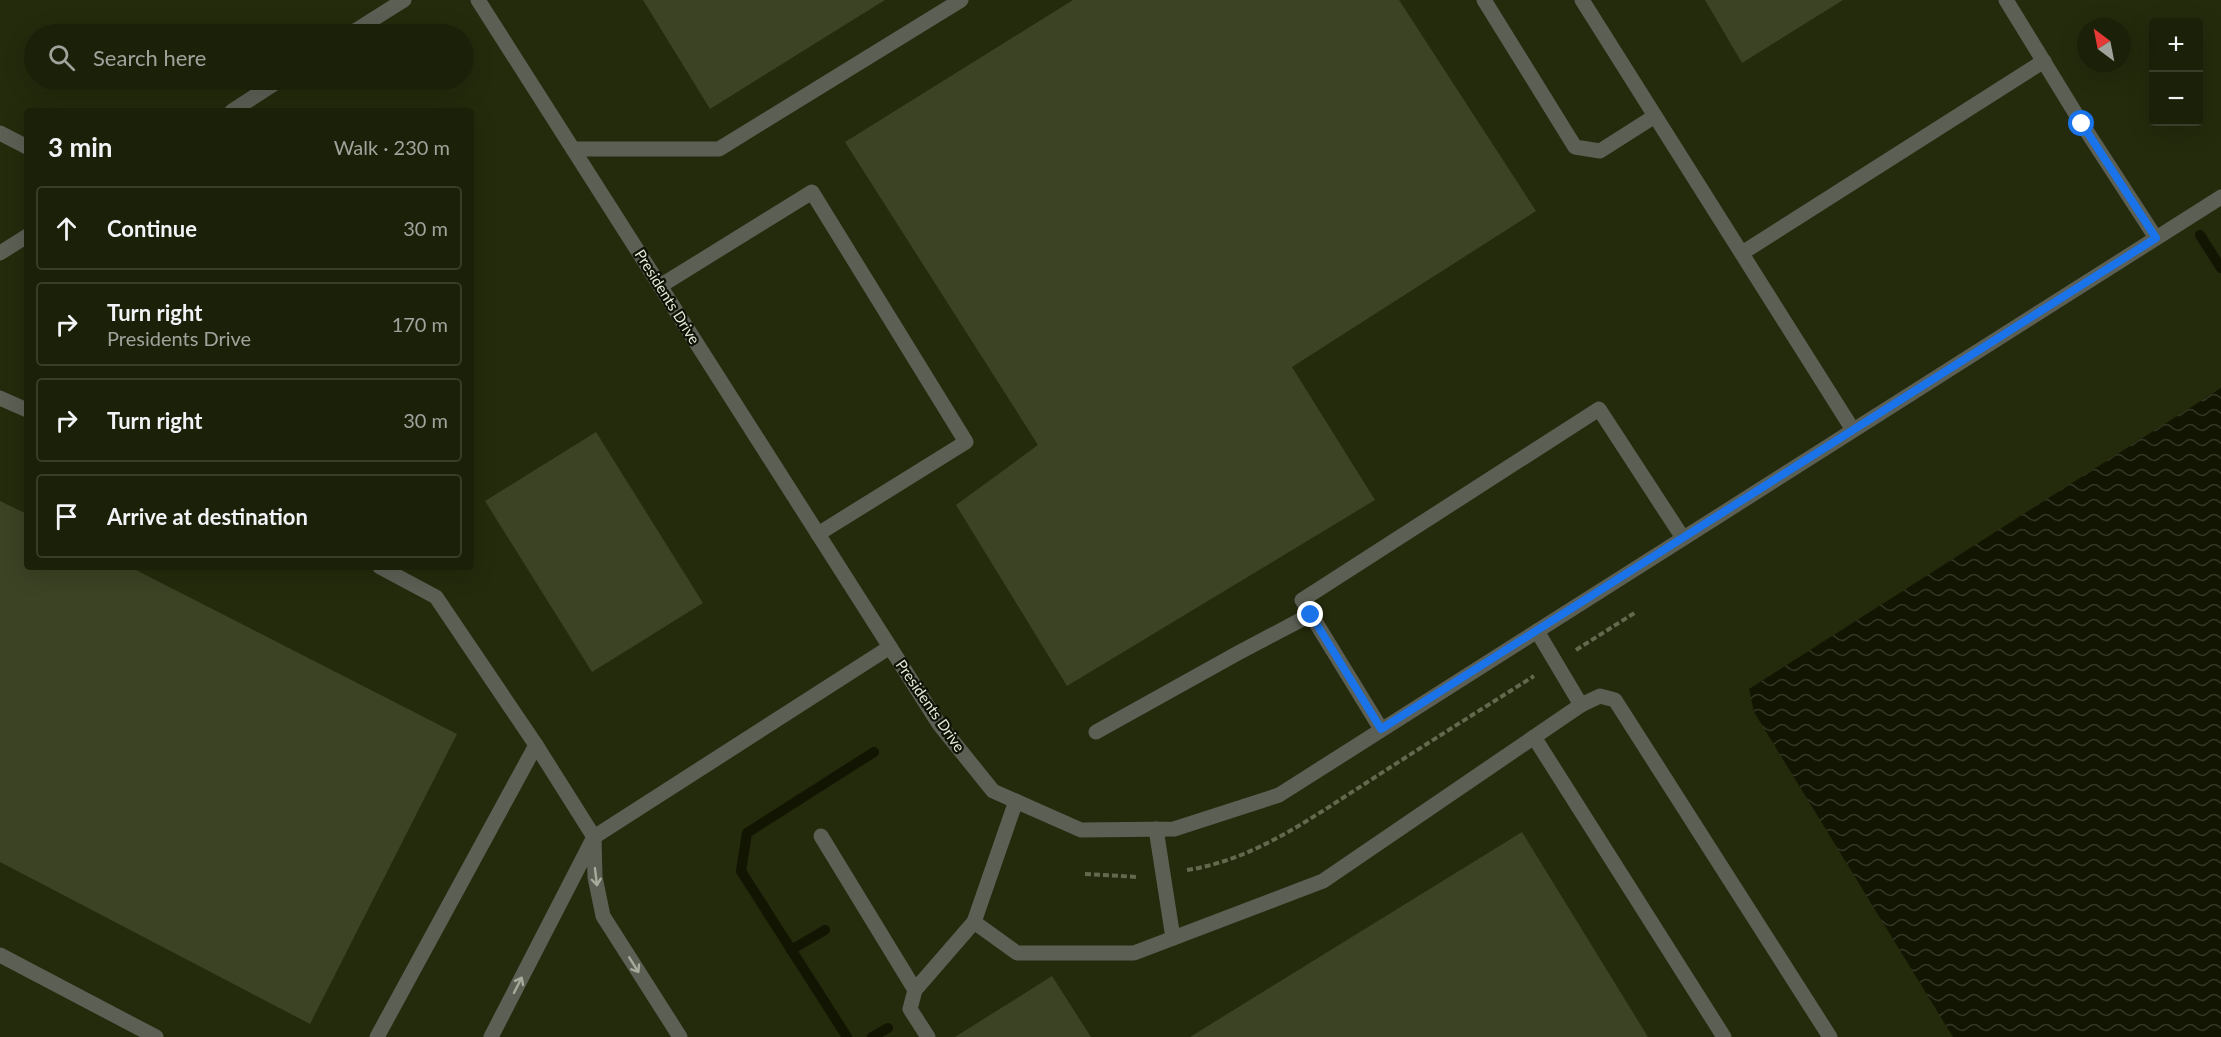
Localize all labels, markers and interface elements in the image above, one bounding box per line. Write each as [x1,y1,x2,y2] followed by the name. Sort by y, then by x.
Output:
[2077,18,2131,72] north arrow
[2149,18,2203,126] map controls
[2149,18,2203,72] button: +
[24,24,474,90] search box
[45,41,78,74] icon: search
[93,44,206,71] text: Search here
[2149,72,2203,126] button: −
[2068,110,2094,136] route start
[48,131,112,163] text: 3 min
[334,135,450,159] text: Walk · 230 m
[50,212,83,245] icon: ahead
[107,215,197,242] text: Continue
[403,216,448,240] text: 30 m
[632,246,704,347] street label: Presidents Drive
[107,299,202,326] text: Turn right
[50,308,83,341] icon: right
[392,312,448,336] text: 170 m
[107,326,251,350] text: Presidents Drive
[50,404,83,437] icon: right
[107,407,202,434] text: Turn right
[403,408,448,432] text: 30 m
[50,500,83,533] icon: arrive
[107,503,308,530] text: Arrive at destination
[1297,601,1323,627] route end
[892,656,969,755] street label: Presidents Drive
[591,867,602,886] one-way arrow
[629,956,641,973] one-way arrow
[512,977,524,994] one-way arrow

